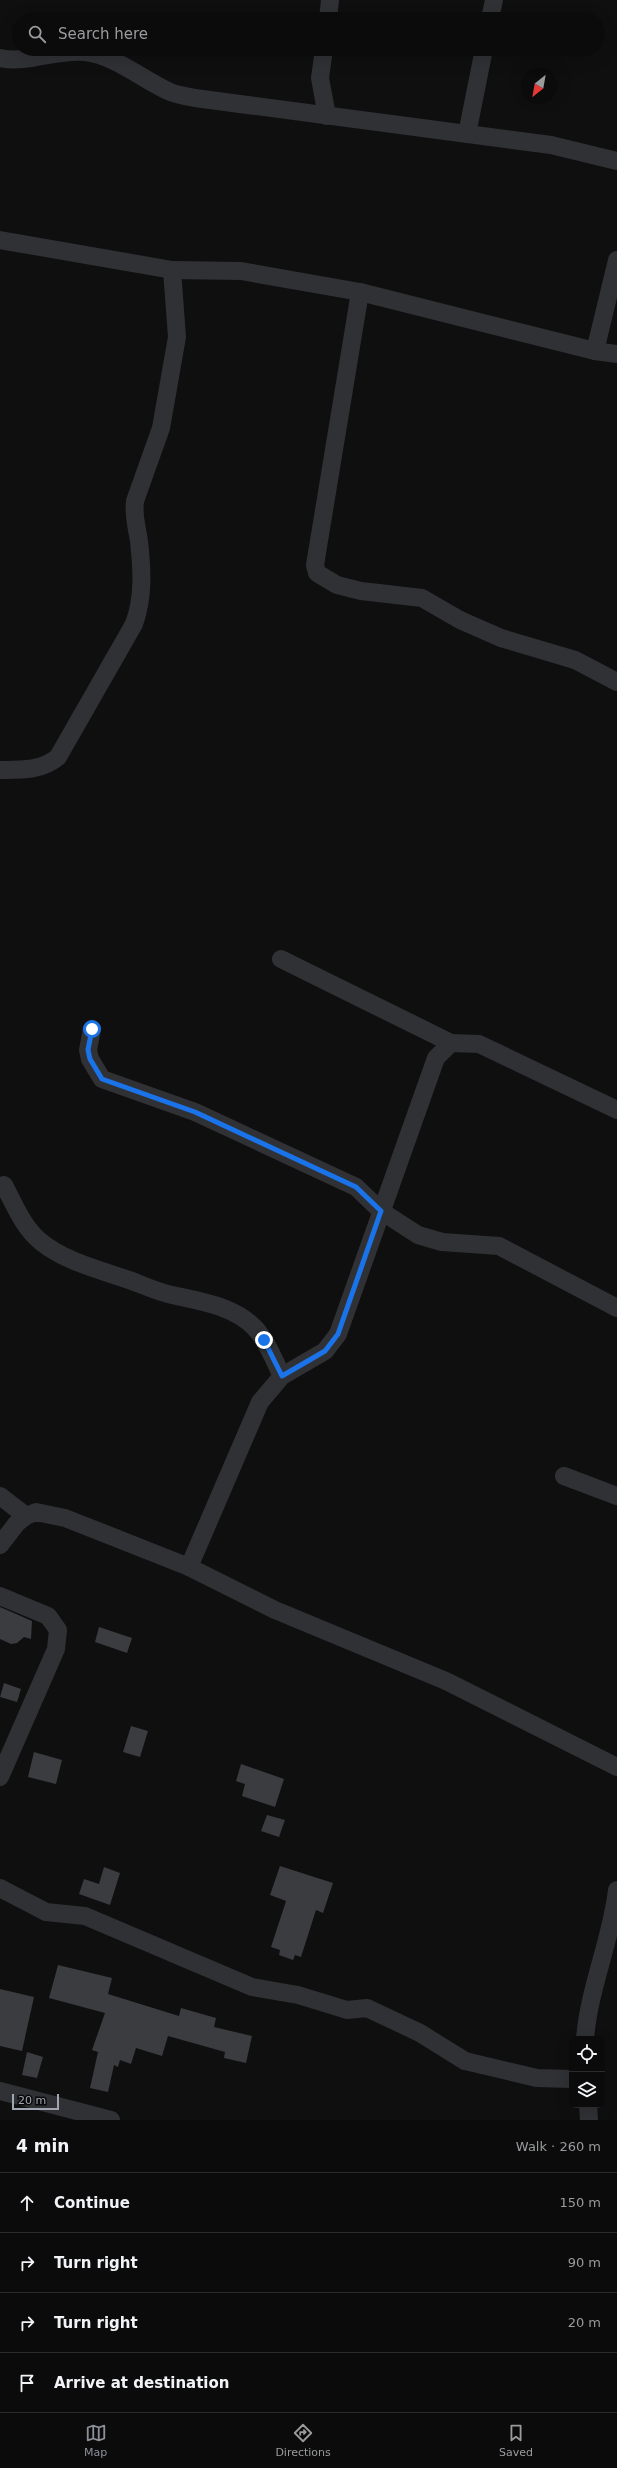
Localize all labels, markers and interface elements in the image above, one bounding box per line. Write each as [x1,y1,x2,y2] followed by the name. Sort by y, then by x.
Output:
[12,12,605,56] search box
[26,23,48,45] icon: search
[58,25,148,43] text: Search here
[521,68,557,104] north arrow
[83,1020,101,1038] route start
[255,1331,273,1349] route end
[569,2036,605,2108] map controls
[569,2036,605,2072] button: locate
[569,2072,605,2108] button: layers
[12,2092,59,2111] scale bar
[18,2094,46,2107] text: 20 m
[16,2136,69,2156] text: 4 min
[516,2139,601,2154] text: Walk · 260 m
[16,2192,38,2214] icon: ahead
[54,2194,130,2212] text: Continue
[559,2195,601,2210] text: 150 m
[16,2252,38,2274] icon: right
[54,2254,138,2272] text: Turn right
[568,2255,601,2270] text: 90 m
[16,2312,38,2334] icon: right
[54,2314,138,2332] text: Turn right
[568,2315,601,2330] text: 20 m
[16,2372,38,2394] icon: arrive
[54,2374,229,2392] text: Arrive at destination
[84,2422,107,2459] tab: Map
[275,2422,331,2459] tab: Directions
[499,2422,533,2459] tab: Saved

